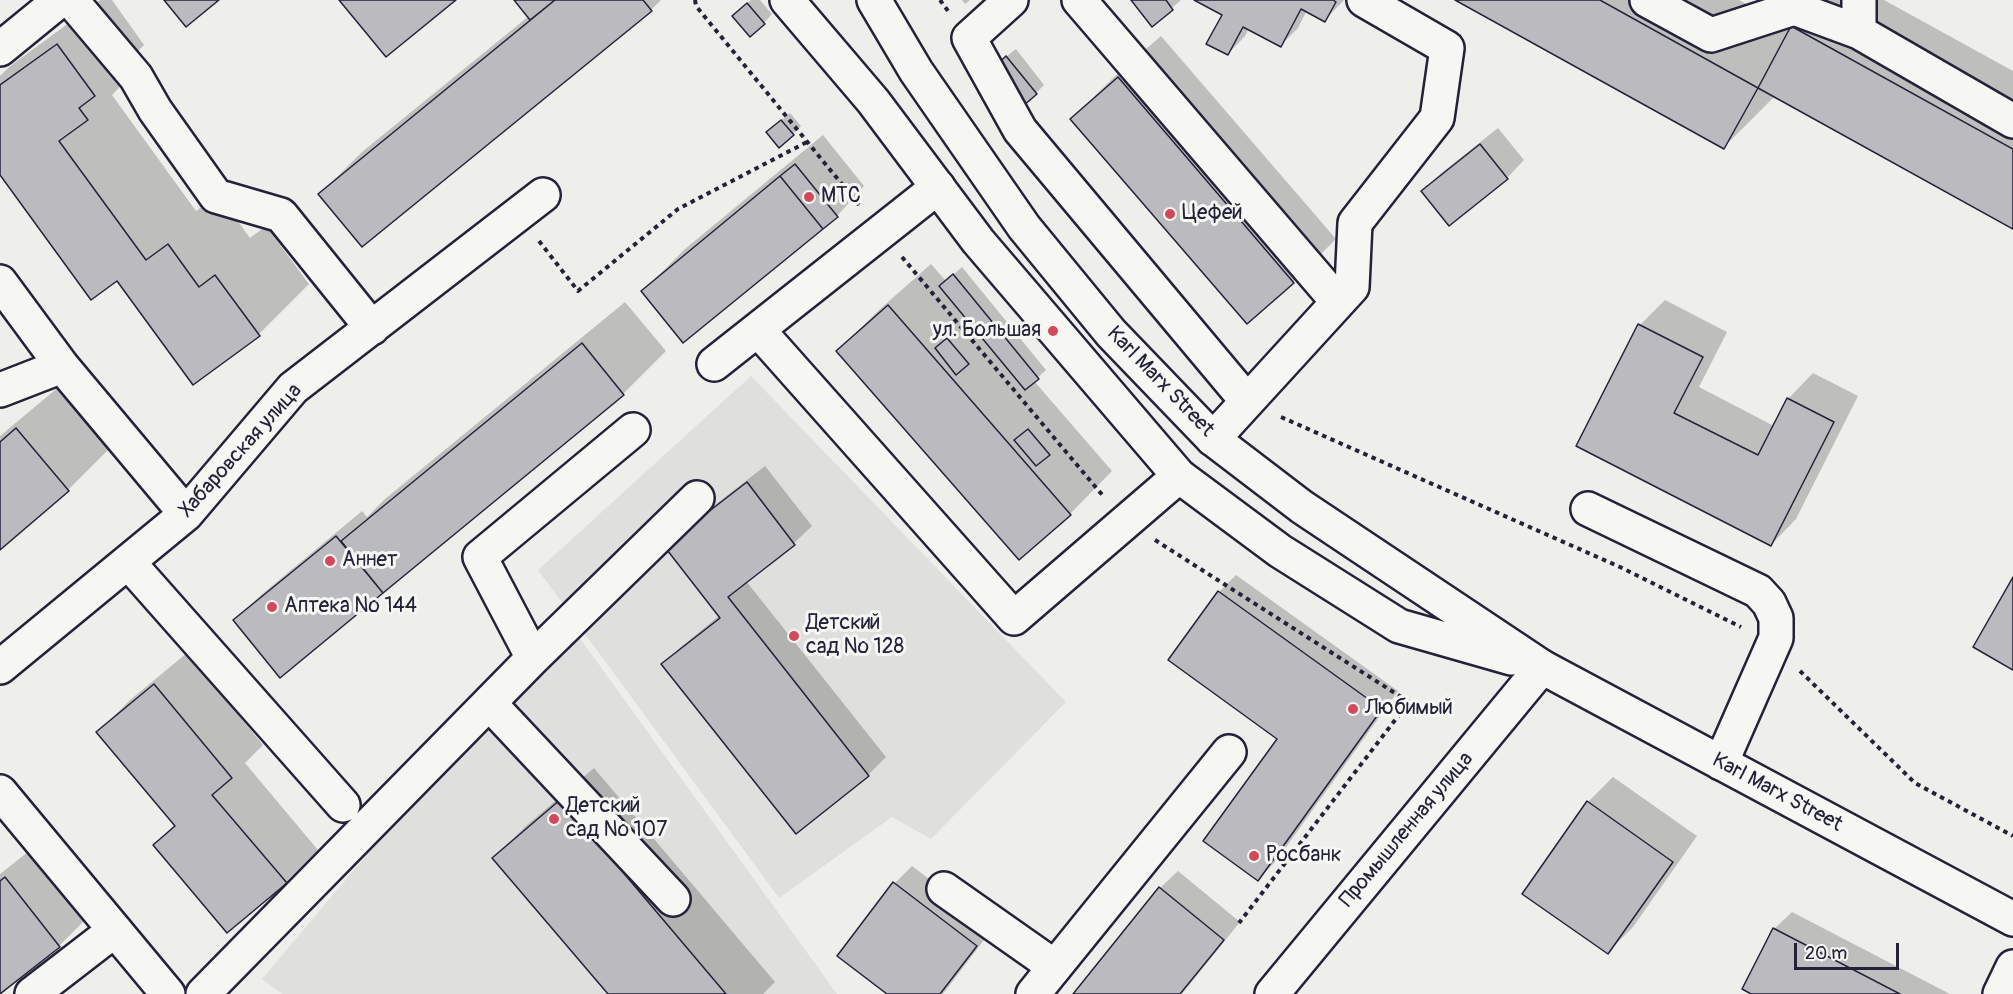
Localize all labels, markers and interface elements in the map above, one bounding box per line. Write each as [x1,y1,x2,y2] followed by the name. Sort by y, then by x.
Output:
[821,184,861,210] place label: МТС
[802,190,816,204] marker: МТС
[1182,201,1243,227] place label: Цефей
[1163,207,1177,221] marker: Цефей
[933,318,1041,344] place label: ул. Большая
[1101,322,1219,442] street label: Karl Marx Street
[1046,324,1060,338] marker: ул. Большая
[174,379,308,523] street label: Хабаровская улица
[342,548,397,574] place label: Аннет
[323,554,337,568] marker: Аннет
[284,594,417,620] place label: Аптека № 144
[265,600,279,614] marker: Аптека № 144
[806,611,904,661] place label: Детский сад № 128
[787,629,801,643] marker: Детский сад № 128
[1365,696,1453,722] place label: Любимый
[1346,702,1360,716] marker: Любимый
[1335,747,1479,913] street label: Промышленная улица
[1708,748,1846,838] street label: Karl Marx Street
[566,794,667,844] place label: Детский сад № 107
[547,812,561,826] marker: Детский сад № 107
[1266,843,1342,869] place label: Росбанк
[1247,849,1261,863] marker: Росбанк
[1797,931,1902,969] scale bar
[1805,942,1847,965] text: 20 m

